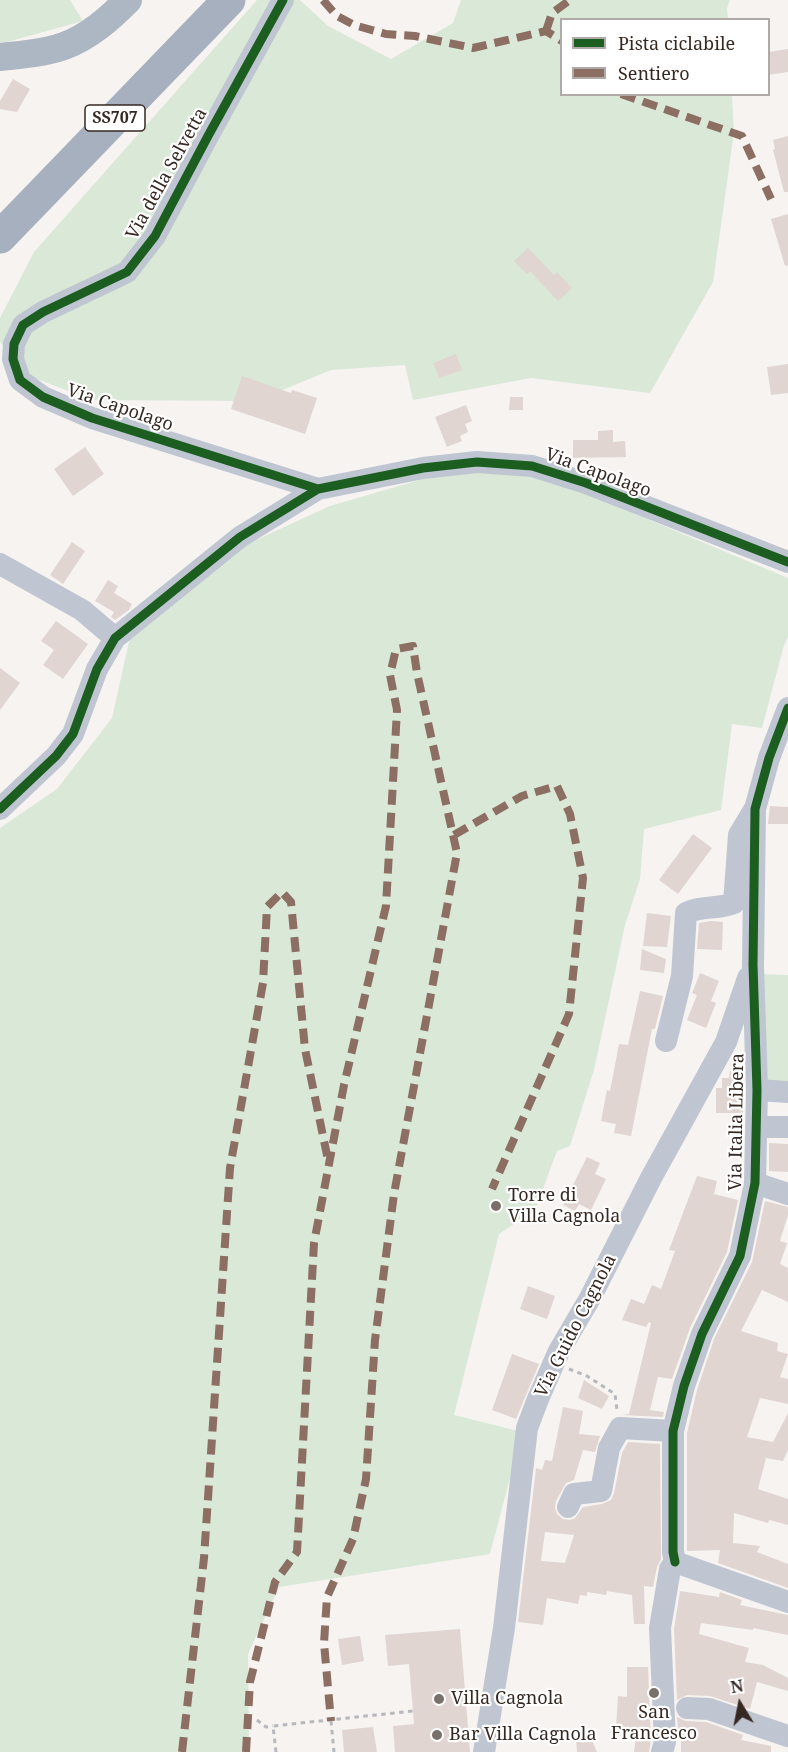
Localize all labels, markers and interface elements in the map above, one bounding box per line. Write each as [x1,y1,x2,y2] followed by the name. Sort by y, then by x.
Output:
[560,18,770,96] legend
[618,31,735,55] text: Pista ciclabile
[618,61,690,85] text: Sentiero
[122,104,212,244] street label: Via della Selvetta
[85,105,145,131] road number: SS707
[64,380,176,436] street label: Via Capolago
[542,444,654,502] street label: Via Capolago
[725,1053,749,1191] street label: Via Italia Libera
[508,1185,620,1228] place label: Torre di Villa Cagnola
[489,1199,503,1213] marker: Torre di Villa Cagnola
[531,1251,621,1401] street label: Via Guido Cagnola
[710,1674,770,1734] north arrow
[729,1674,745,1698] text: N
[647,1686,661,1700] marker: San Francesco
[451,1688,563,1710] place label: Villa Cagnola
[432,1692,446,1706] marker: Villa Cagnola
[611,1702,697,1744] place label: San Francesco
[449,1724,597,1746] place label: Bar Villa Cagnola
[430,1728,444,1742] marker: Bar Villa Cagnola

